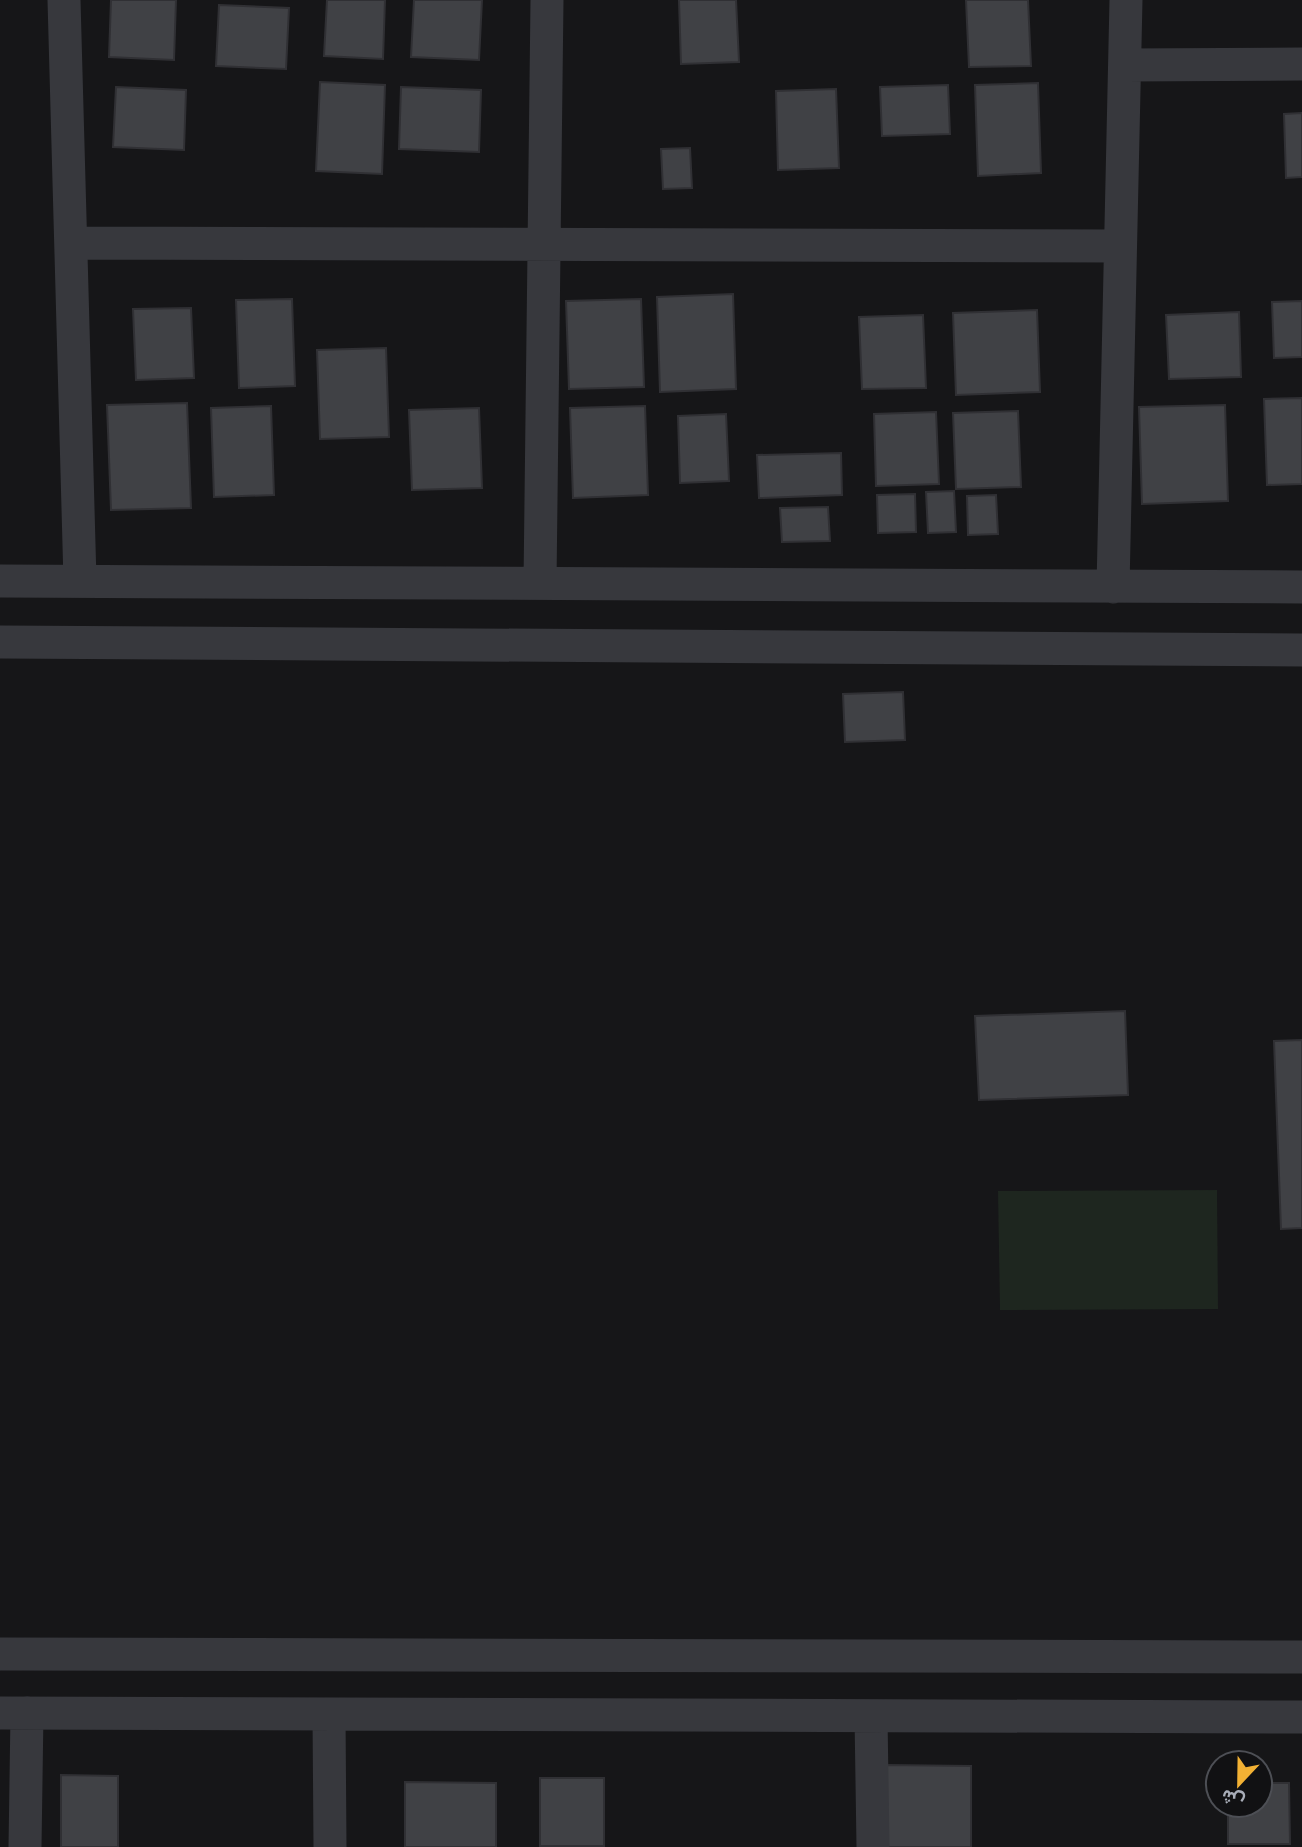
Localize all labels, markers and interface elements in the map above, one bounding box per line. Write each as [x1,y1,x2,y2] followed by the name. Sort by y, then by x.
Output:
[1204,1749,1274,1819] north arrow
[1217,1784,1248,1815] text: ش

